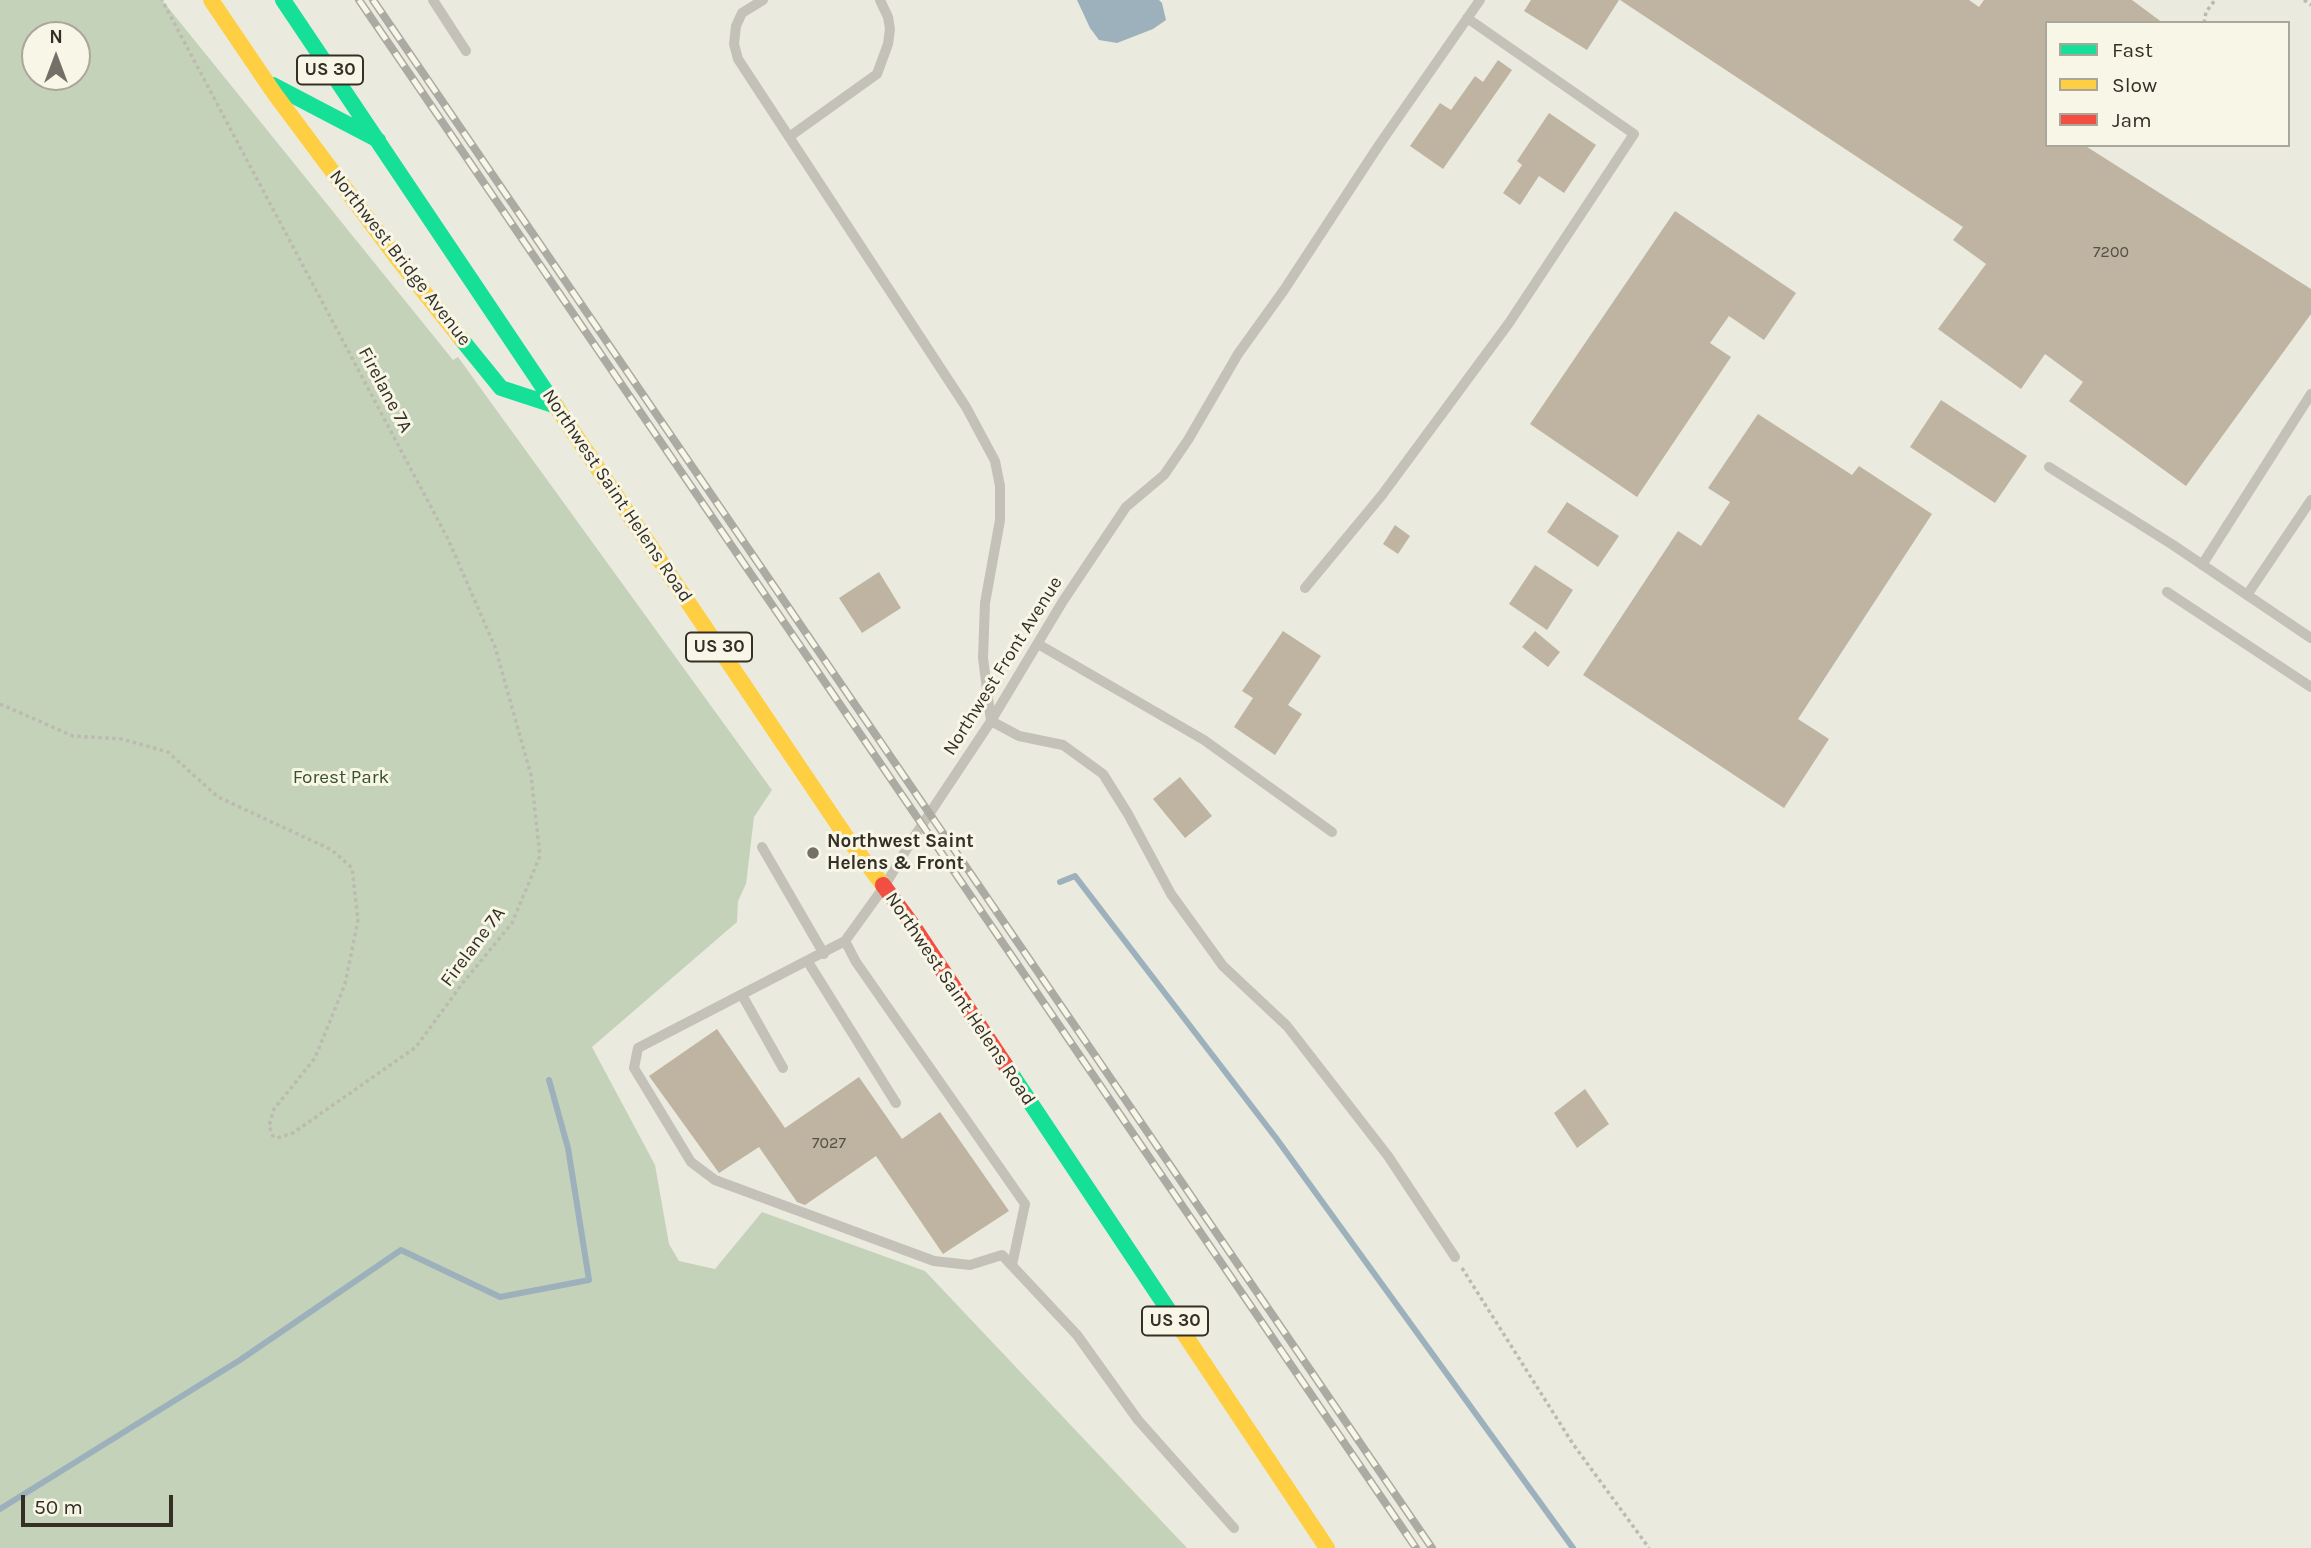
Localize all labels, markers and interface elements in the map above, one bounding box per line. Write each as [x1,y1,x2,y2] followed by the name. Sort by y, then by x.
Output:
[21,21,91,91] north arrow
[2045,21,2290,147] legend
[49,26,63,48] text: N
[2112,38,2153,62] text: Fast
[297,56,363,84] road number: US 30
[2112,73,2157,97] text: Slow
[2112,108,2152,132] text: Jam
[324,165,476,351] street label: Northwest Bridge Avenue
[2093,242,2129,262] house number: 7200
[353,343,417,437] street label: Firelane 7A
[537,385,697,607] street label: Northwest Saint Helens Road
[939,572,1067,760] street label: Northwest Front Avenue
[686,632,752,662] road number: US 30
[293,767,389,789] park label: Forest Park
[827,831,974,875] place label: Northwest Saint Helens & Front
[805,845,821,861] marker: Northwest Saint Helens & Front
[880,888,1040,1110] street label: Northwest Saint Helens Road
[436,903,510,991] street label: Firelane 7A
[812,1133,846,1153] house number: 7027
[1142,1306,1208,1336] road number: US 30
[24,1482,177,1526] scale bar
[34,1495,83,1519] text: 50 m

